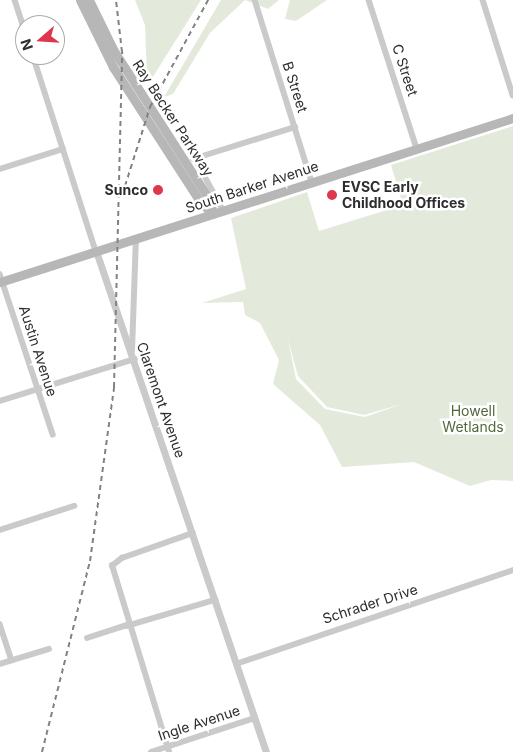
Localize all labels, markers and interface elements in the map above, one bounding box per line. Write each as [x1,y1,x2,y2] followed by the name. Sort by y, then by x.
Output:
[15,15,65,65] north arrow
[17,37,36,53] text: N
[389,42,421,98] street label: C Street
[129,57,217,179] street label: Ray Becker Parkway
[279,59,311,115] street label: B Street
[183,158,321,216] street label: South Barker Avenue
[342,179,465,212] place label: EVSC Early Childhood Offices
[105,182,148,198] place label: Sunco
[152,184,164,196] marker: Sunco
[326,189,338,201] marker: EVSC Early Childhood Offices
[15,303,61,399] street label: Austin Avenue
[133,340,189,460] street label: Claremont Avenue
[442,403,504,436] park label: Howell Wetlands
[320,581,420,627] street label: Schrader Drive
[156,702,242,744] street label: Ingle Avenue

